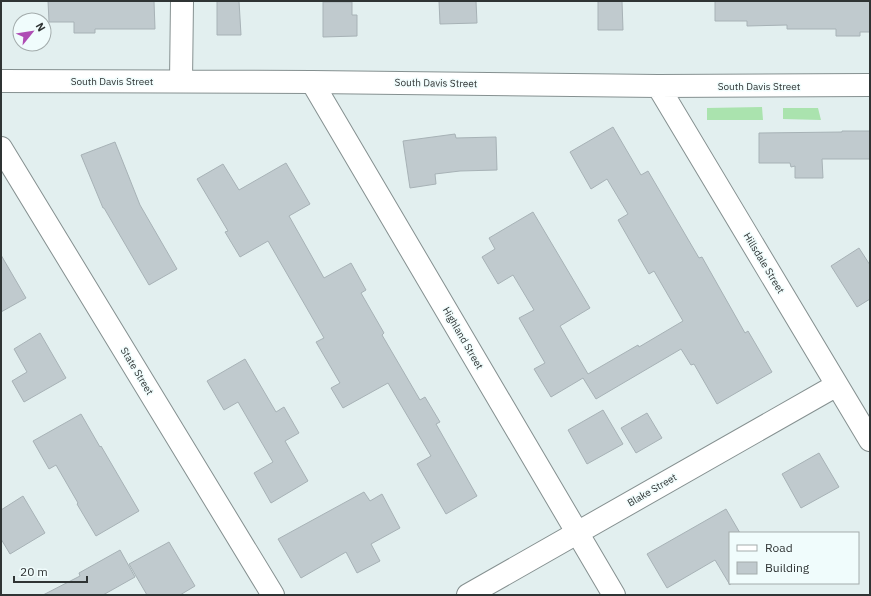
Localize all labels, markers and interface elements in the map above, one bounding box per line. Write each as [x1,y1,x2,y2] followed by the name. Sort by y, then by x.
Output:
[12,12,52,52] north arrow
[33,20,49,34] text: N
[71,75,154,88] street label: South Davis Street
[395,76,478,90] street label: South Davis Street
[718,80,801,93] street label: South Davis Street
[741,230,788,296] street label: Hillsdale Street
[440,304,486,372] street label: Highland Street
[118,345,157,398] street label: State Street
[625,470,679,509] street label: Blake Street
[729,532,859,584] legend
[765,540,793,555] text: Road
[14,558,87,584] scale bar
[765,560,810,575] text: Building
[20,564,48,579] text: 20 m

